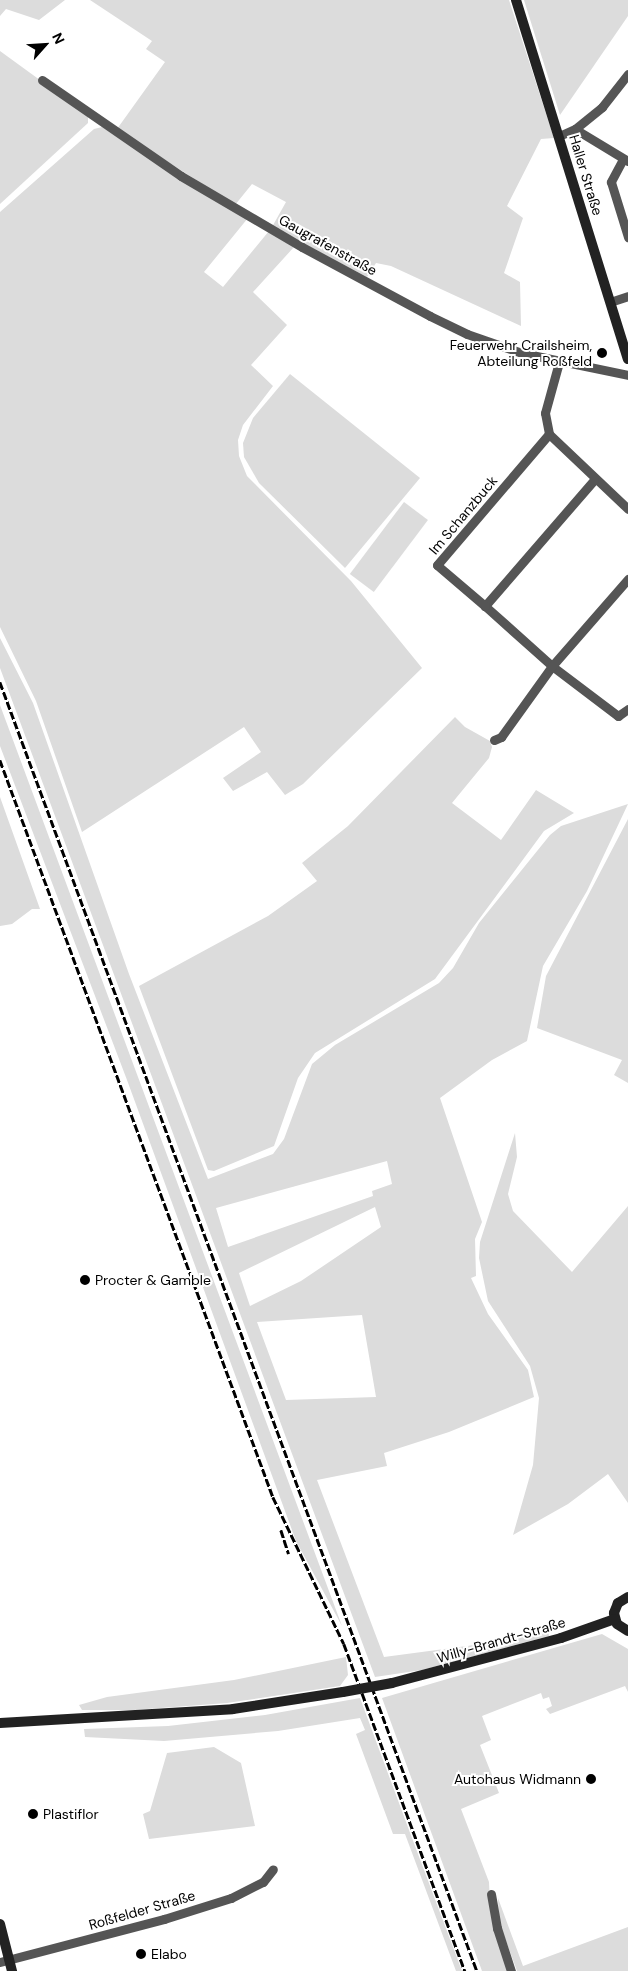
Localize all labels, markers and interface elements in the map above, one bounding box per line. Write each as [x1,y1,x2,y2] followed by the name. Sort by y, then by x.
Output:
[20,20,70,70] north arrow
[48,30,69,47] text: N
[566,133,606,217] street label: Haller Straße
[276,211,380,279] street label: Gaugrafenstraße
[450,337,592,370] place label: Feuerwehr Crailsheim, Abteilung Roßfeld
[596,347,608,359] marker: Feuerwehr Crailsheim, Abteilung Roßfeld
[425,472,501,558] street label: Im Schanzbuck
[95,1272,211,1288] place label: Procter & Gamble
[79,1274,91,1286] marker: Procter & Gamble
[435,1614,567,1666] street label: Willy-Brandt-Straße
[454,1771,581,1787] place label: Autohaus Widmann
[585,1773,597,1785] marker: Autohaus Widmann
[43,1806,99,1822] place label: Plastiflor
[27,1808,39,1820] marker: Plastiflor
[87,1887,197,1933] street label: Roßfelder Straße
[151,1946,187,1962] place label: Elabo
[135,1948,147,1960] marker: Elabo

